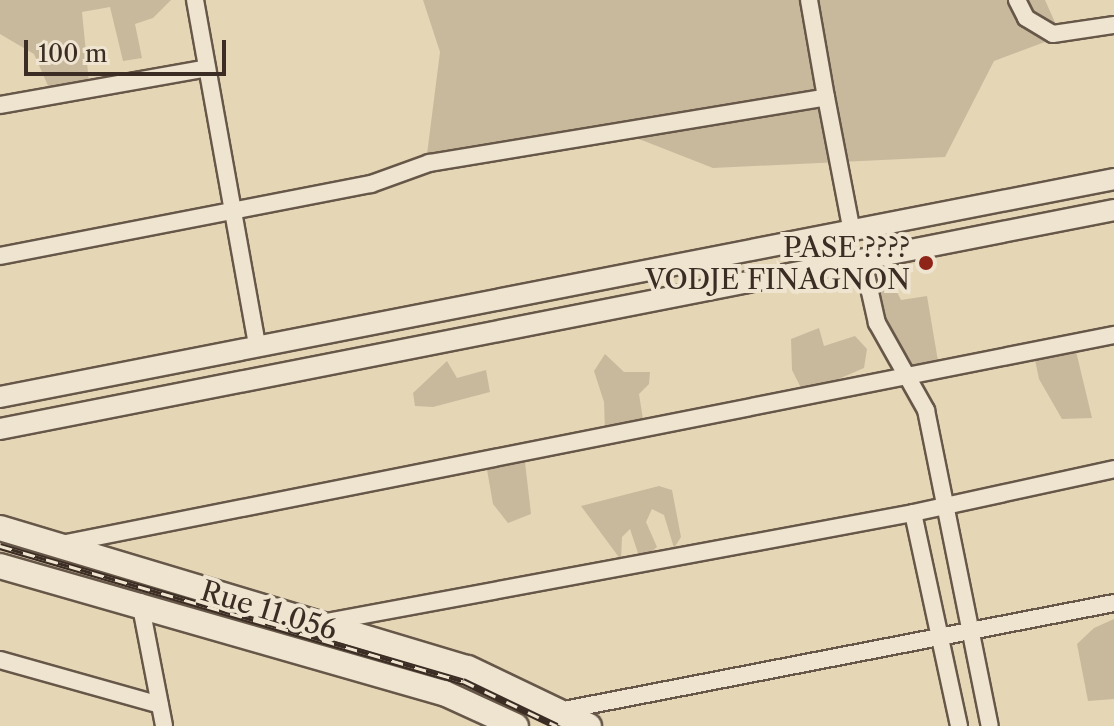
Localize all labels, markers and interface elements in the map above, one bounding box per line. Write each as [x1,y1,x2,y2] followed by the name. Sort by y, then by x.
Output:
[28,24,230,74] scale bar
[38,39,107,68] text: 100 m
[645,230,910,296] place label: PASE ???? VODJE FINAGNON
[917,254,935,272] marker: PASE ???? VODJE FINAGNON
[197,573,341,647] street label: Rue 11.056

